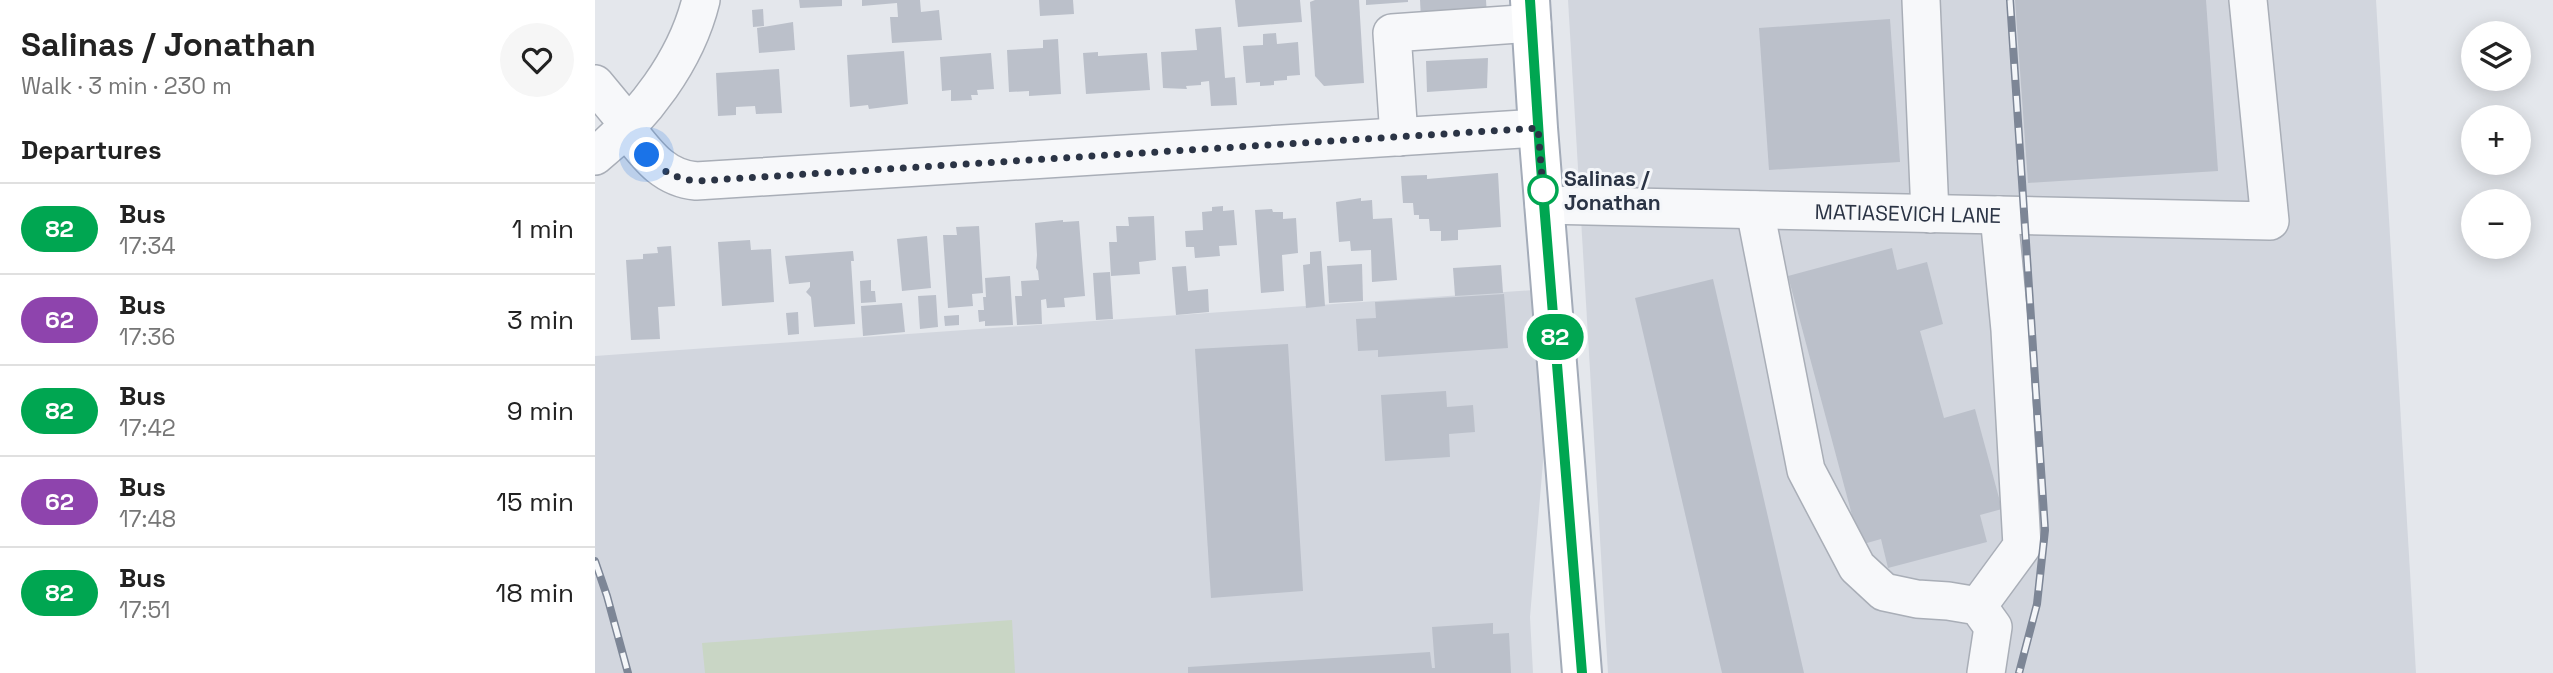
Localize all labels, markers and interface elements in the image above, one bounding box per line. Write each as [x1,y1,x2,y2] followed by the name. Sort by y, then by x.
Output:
[2461,21,2531,259] map controls
[2461,21,2531,91] button: layers
[500,23,574,97] button: heart
[21,24,316,66] text: Salinas / Jonathan
[21,71,232,101] text: Walk · 3 min · 230 m
[2461,105,2531,175] button: +
[21,133,162,167] text: Departures
[629,137,664,172] your location
[1564,165,1661,216] place label: Salinas / Jonathan
[1528,175,1558,205] marker: Salinas / Jonathan
[2461,189,2531,259] button: −
[119,197,166,231] text: Bus
[1814,197,2001,229] street label: MATIASEVICH LANE
[512,212,574,246] text: 1 min
[45,213,74,244] text: 82
[119,231,176,261] text: 17:34
[119,288,166,322] text: Bus
[507,303,574,337] text: 3 min
[45,304,74,335] text: 62
[1523,314,1587,360] line badge: 82
[1541,321,1569,352] text: 82
[119,322,175,352] text: 17:36
[119,379,166,413] text: Bus
[507,394,574,428] text: 9 min
[45,395,74,426] text: 82
[119,413,176,443] text: 17:42
[119,470,166,504] text: Bus
[496,485,574,519] text: 15 min
[45,486,74,517] text: 62
[119,504,176,534] text: 17:48
[119,561,166,595] text: Bus
[496,576,574,610] text: 18 min
[45,577,74,608] text: 82
[119,595,170,625] text: 17:51

